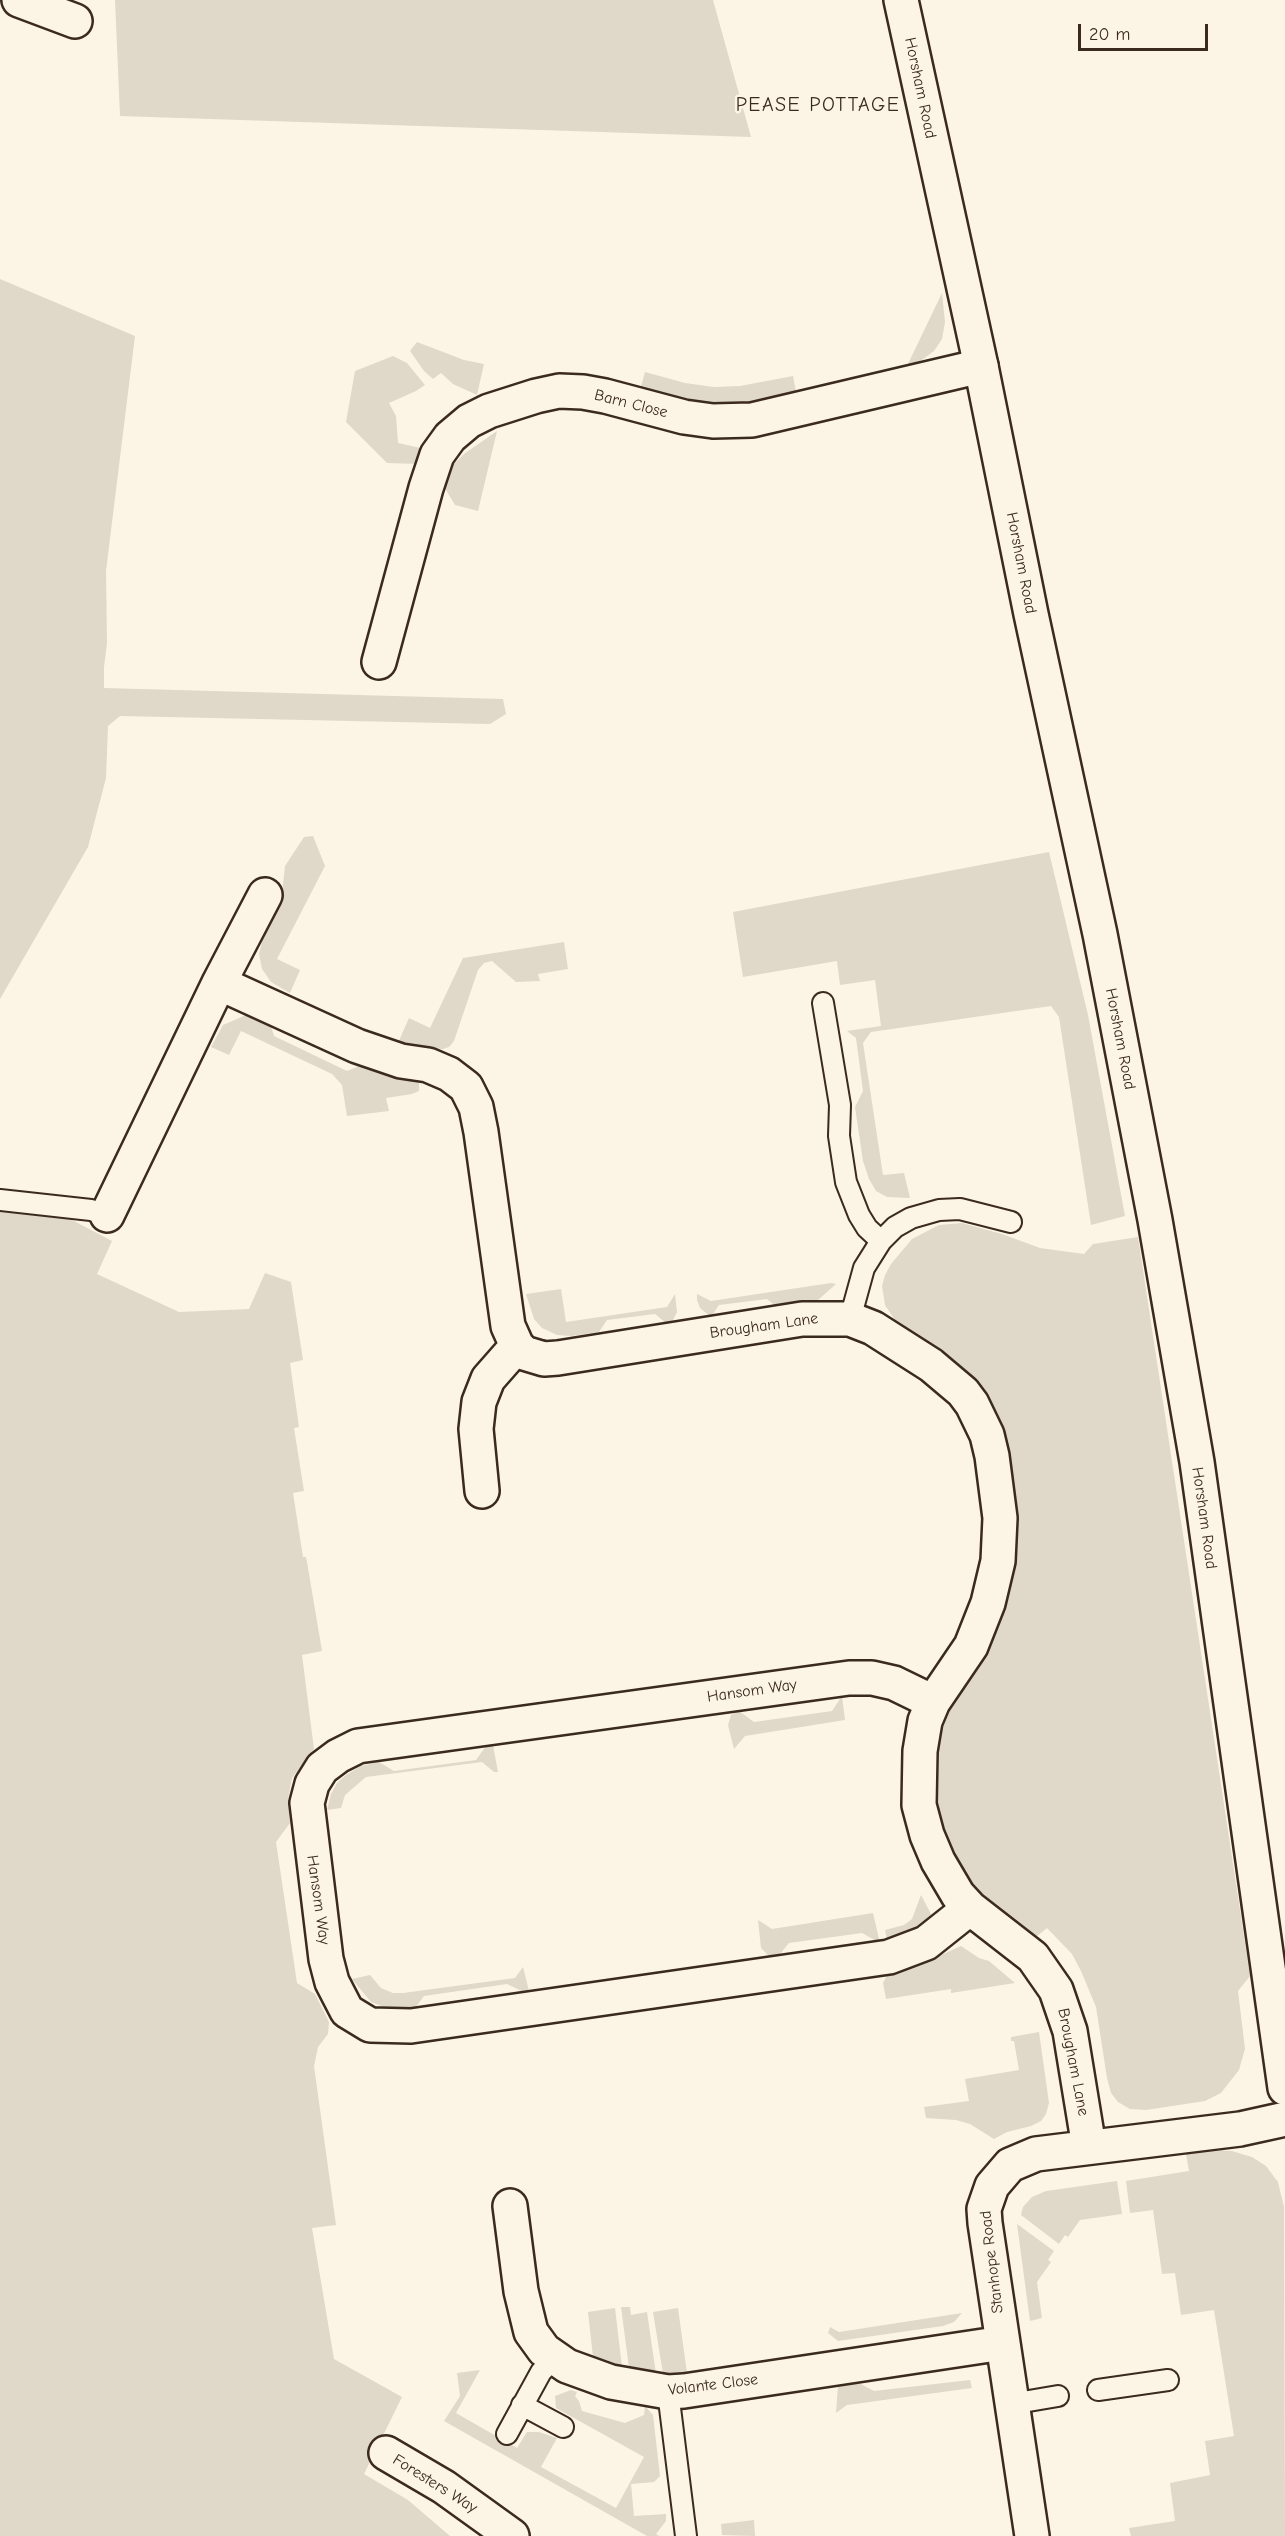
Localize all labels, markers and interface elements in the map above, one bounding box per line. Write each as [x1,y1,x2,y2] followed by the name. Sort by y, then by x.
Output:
[1081,12,1212,50] scale bar
[1089,24,1130,45] text: 20 m
[900,36,940,140] street label: Horsham Road
[736,93,900,117] district label: PEASE POTTAGE
[592,386,670,422] street label: Barn Close
[1002,511,1040,615] street label: Horsham Road
[1101,987,1139,1091] street label: Horsham Road
[709,1309,819,1343] street label: Brougham Lane
[1187,1466,1221,1570] street label: Horsham Road
[706,1675,798,1707] street label: Hansom Way
[302,1854,334,1946] street label: Hansom Way
[1053,2006,1093,2118] street label: Brougham Lane
[976,2209,1008,2315] street label: Stanhope Road
[667,2370,759,2400] street label: Volante Close
[389,2450,481,2518] street label: Foresters Way

